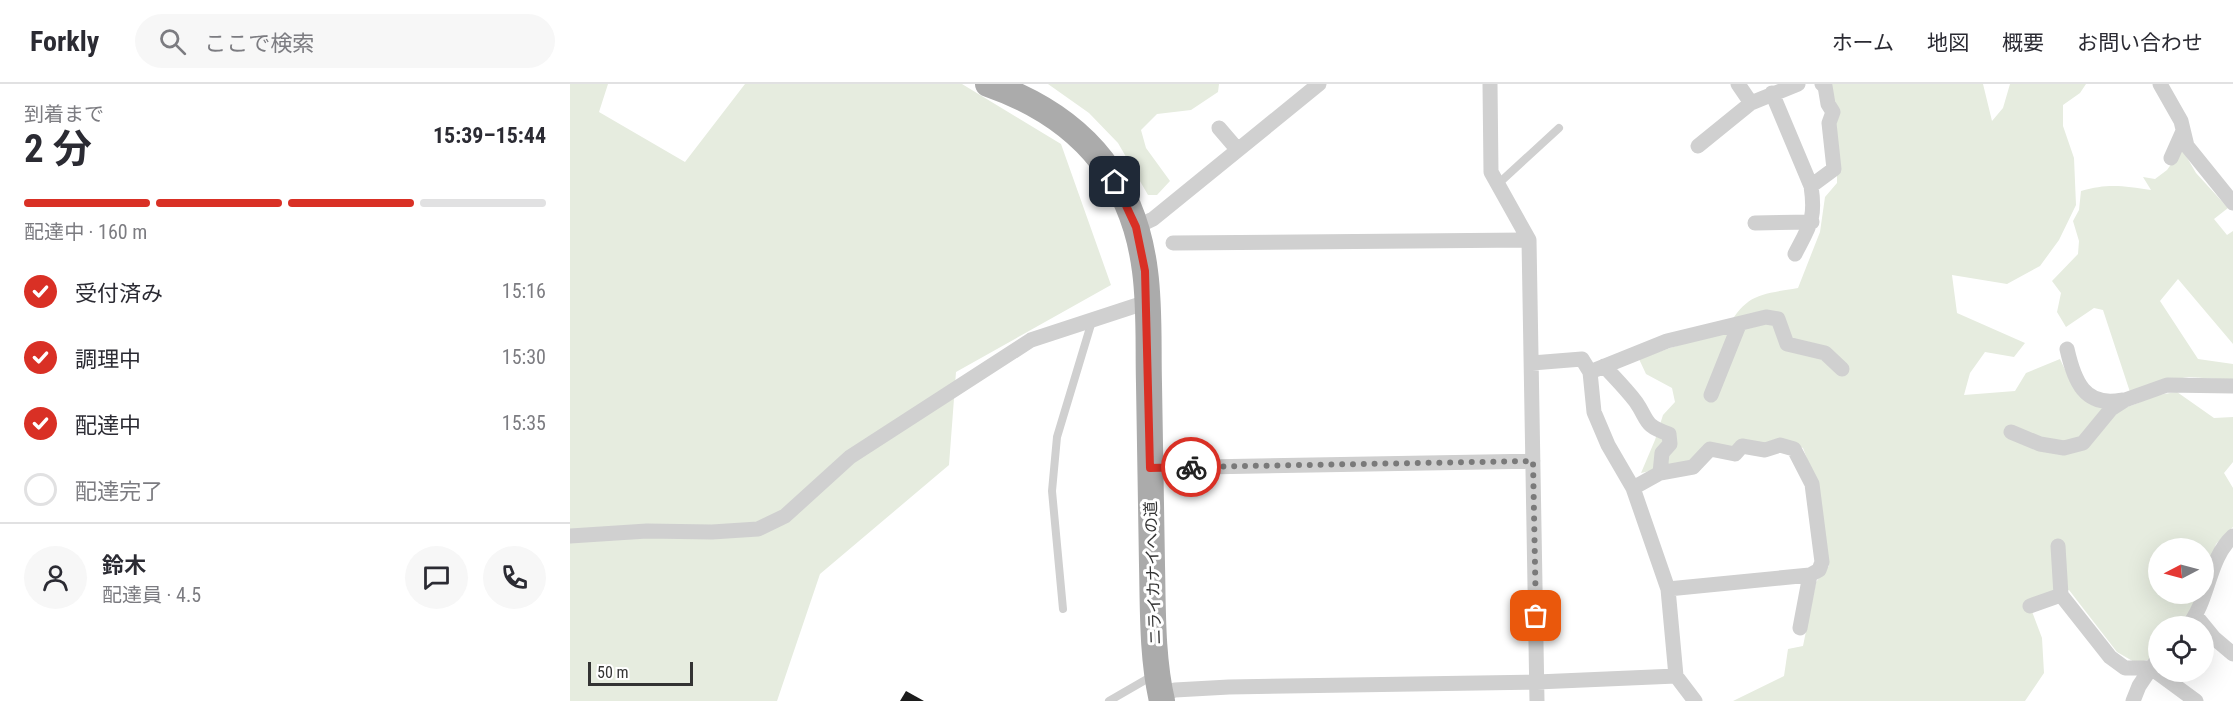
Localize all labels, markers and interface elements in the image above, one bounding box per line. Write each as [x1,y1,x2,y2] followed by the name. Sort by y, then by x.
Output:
[135,14,555,68] search box
[30,25,99,58] text: Forkly
[156,25,189,58] icon: search
[204,31,314,56] text: ここで検索
[1832,31,1894,55] text: ホーム
[1927,31,1969,55] text: 地図
[2002,31,2044,55] text: 概要
[2077,31,2203,55] text: お問い合わせ
[24,102,104,126] text: 到着まで
[433,123,546,148] text: 15:39–15:44
[24,126,92,172] text: 2 分
[1089,156,1140,207] pin
[1098,165,1131,198] icon: home
[24,220,147,244] text: 配達中 · 160 m
[24,275,57,308] icon: check
[502,279,546,303] text: 15:16
[75,281,163,306] text: 受付済み
[24,341,57,374] icon: check
[502,345,546,369] text: 15:30
[75,347,141,372] text: 調理中
[24,407,57,440] icon: check
[502,411,546,435] text: 15:35
[75,413,141,438] text: 配達中
[1161,437,1221,497] courier
[1175,451,1208,484] icon: bike
[75,479,163,504] text: 配達完了
[1141,501,1165,645] street label: ニライカナイへの道
[2148,538,2214,604] north arrow
[2148,538,2214,682] map controls
[24,546,87,609] button: person
[405,546,468,609] button: chat
[483,546,546,609] button: phone
[102,553,146,578] text: 鈴木
[102,583,201,607] text: 配達員 · 4.5
[1510,590,1561,641] pin
[1519,599,1552,632] icon: bag
[2148,616,2214,682] button: locate
[588,659,693,686] scale bar
[597,663,629,682] text: 50 m

